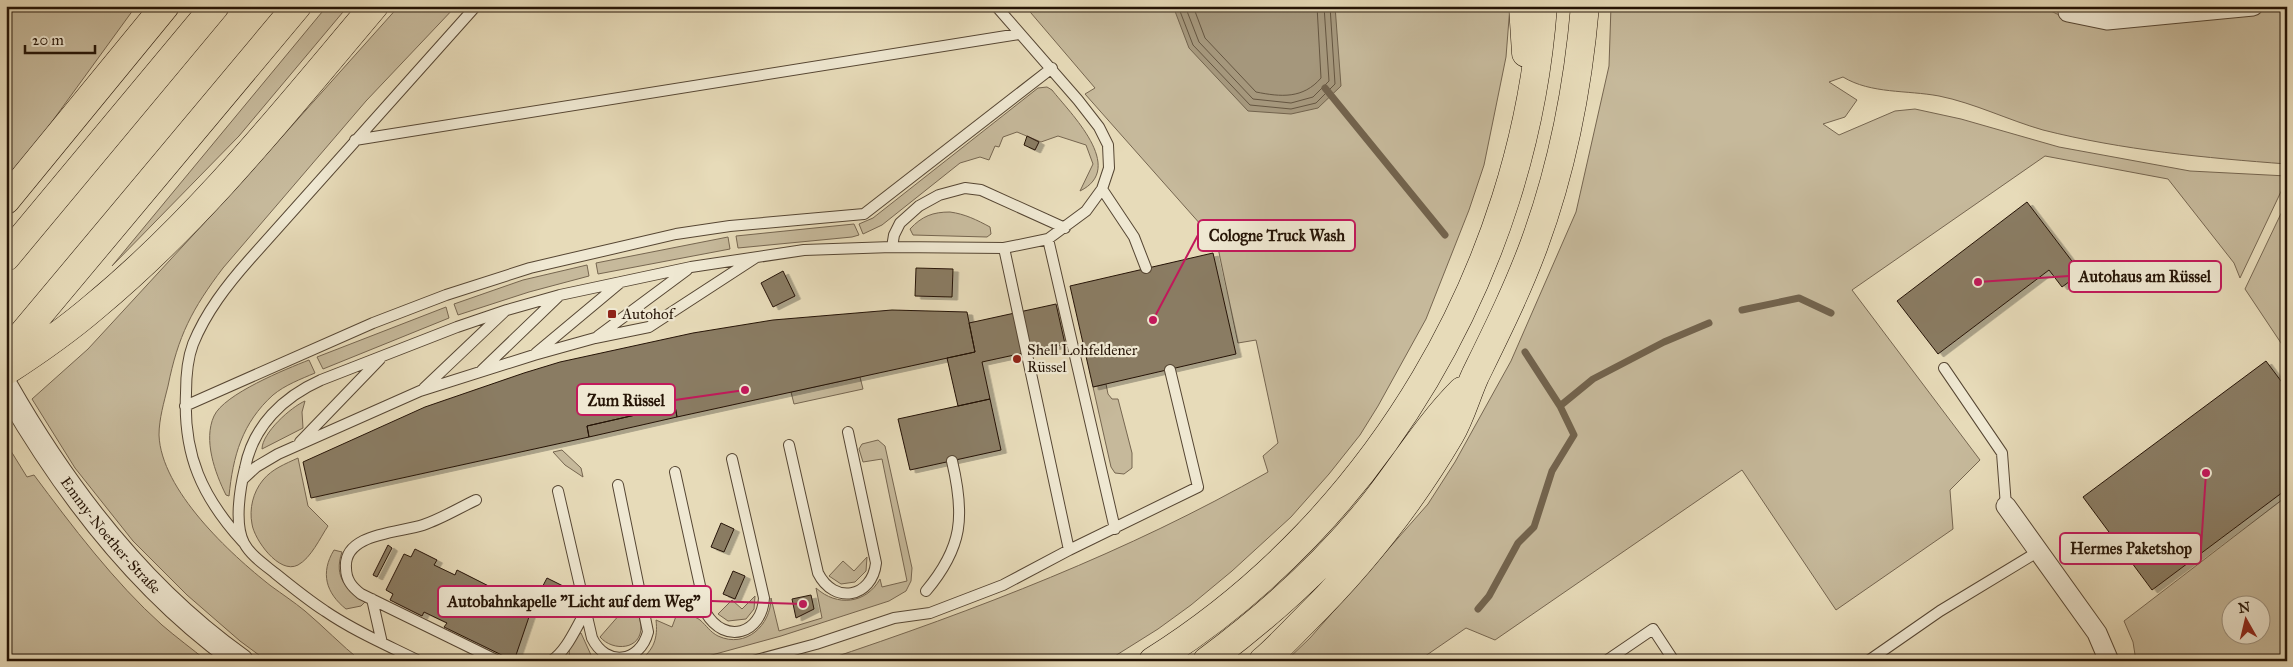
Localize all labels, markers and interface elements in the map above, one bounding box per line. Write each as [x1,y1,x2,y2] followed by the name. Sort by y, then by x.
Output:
[25,22,95,54] scale bar
[32,31,64,49] text: 20 m
[1198,220,1355,251] callout: Cologne Truck Wash
[1209,226,1345,246] text: Cologne Truck Wash
[2069,261,2221,292] callout: Autohaus am Rüssel
[2078,267,2212,286] text: Autohaus am Rüssel
[621,305,677,323] place label: Autohof
[606,308,618,320] marker: Autohof
[1027,341,1138,376] place label: Shell Lohfeldener Rüssel
[1011,353,1023,365] marker: Shell Lohfeldener Rüssel
[577,384,675,415] callout: Zum Rüssel
[587,391,666,410] text: Zum Rüssel
[57,473,165,598] street label: Emmy-Noether-Straße
[2060,533,2201,564] callout: Hermes Paketshop
[2070,539,2192,559] text: Hermes Paketshop
[438,586,711,617] callout: Autobahnkapelle "Licht auf dem Weg"
[447,592,701,612] text: Autobahnkapelle "Licht auf dem Weg"
[2220,594,2270,644] north arrow
[2237,598,2251,617] text: N

